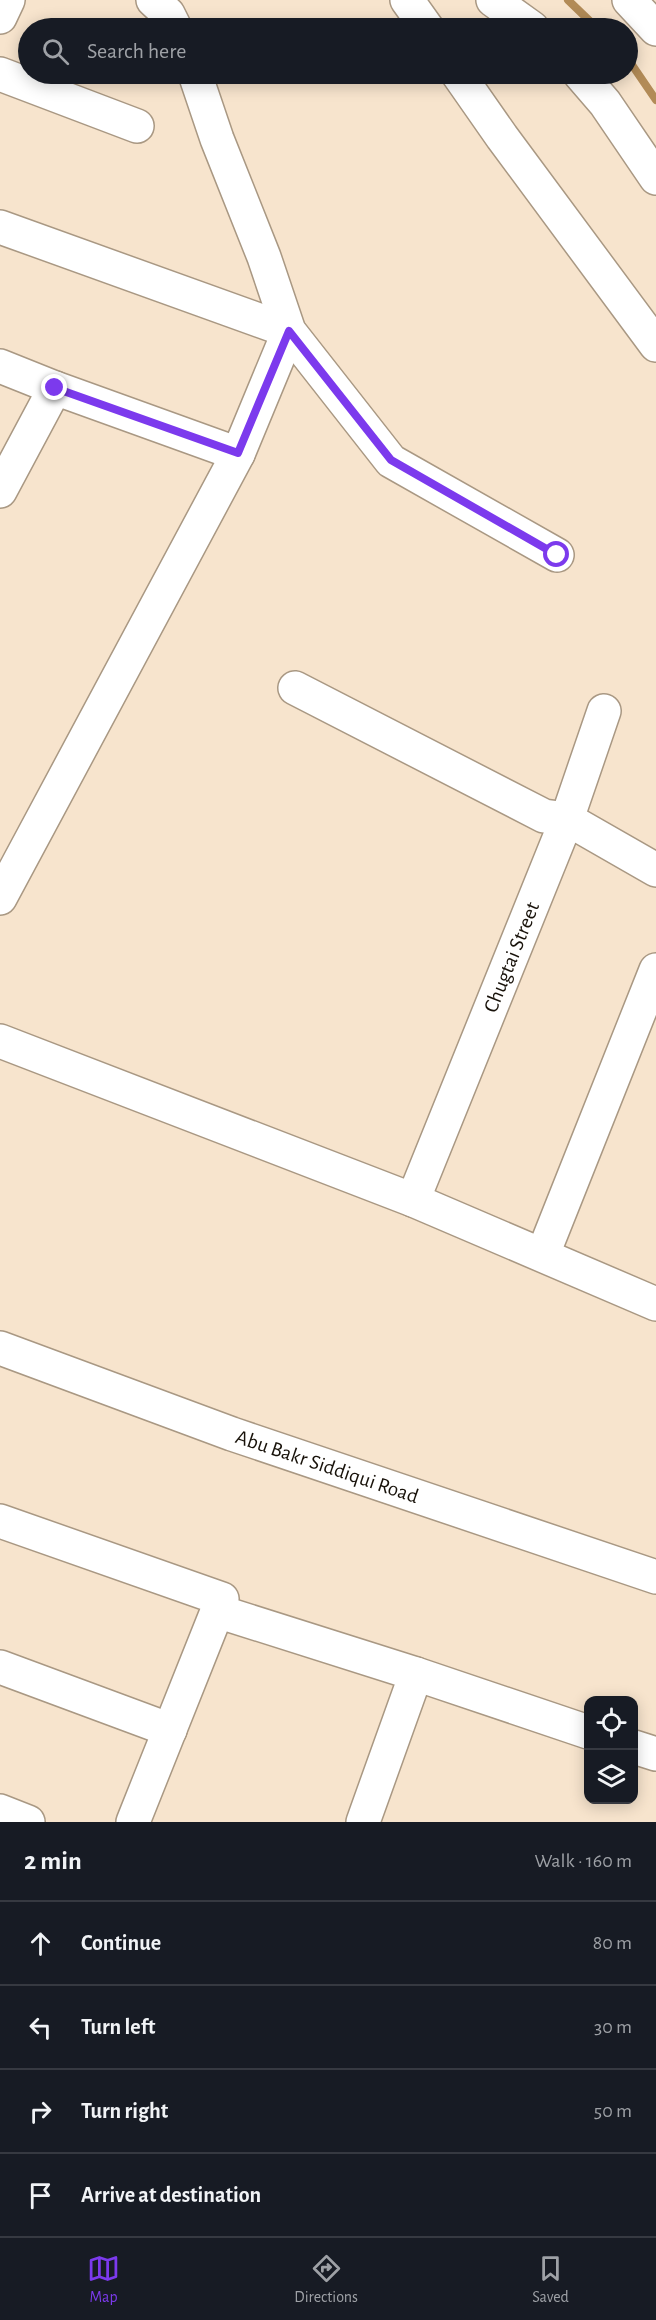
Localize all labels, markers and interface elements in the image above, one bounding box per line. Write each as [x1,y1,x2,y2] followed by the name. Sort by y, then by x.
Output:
[18,18,638,84] search box
[39,35,72,68] icon: search
[87,40,186,62] text: Search here
[41,374,67,400] route end
[543,541,569,567] route start
[479,899,543,1015] street label: Chugtai Street
[233,1426,422,1507] street label: Abu Bakr Siddiqui Road
[584,1696,638,1804] map controls
[584,1696,638,1750] button: locate
[584,1750,638,1804] button: layers
[24,1848,82,1874] text: 2 min
[535,1851,632,1871] text: Walk · 160 m
[24,1927,57,1960] icon: ahead
[81,1932,161,1954] text: Continue
[593,1933,632,1953] text: 80 m
[24,2011,57,2044] icon: left
[81,2016,155,2038] text: Turn left
[594,2017,632,2037] text: 30 m
[24,2095,57,2128] icon: right
[81,2100,168,2122] text: Turn right
[594,2101,632,2121] text: 50 m
[24,2179,57,2212] icon: arrive
[81,2184,261,2206] text: Arrive at destination
[87,2252,120,2307] tab: Map
[294,2252,358,2307] tab: Directions
[532,2252,569,2307] tab: Saved

